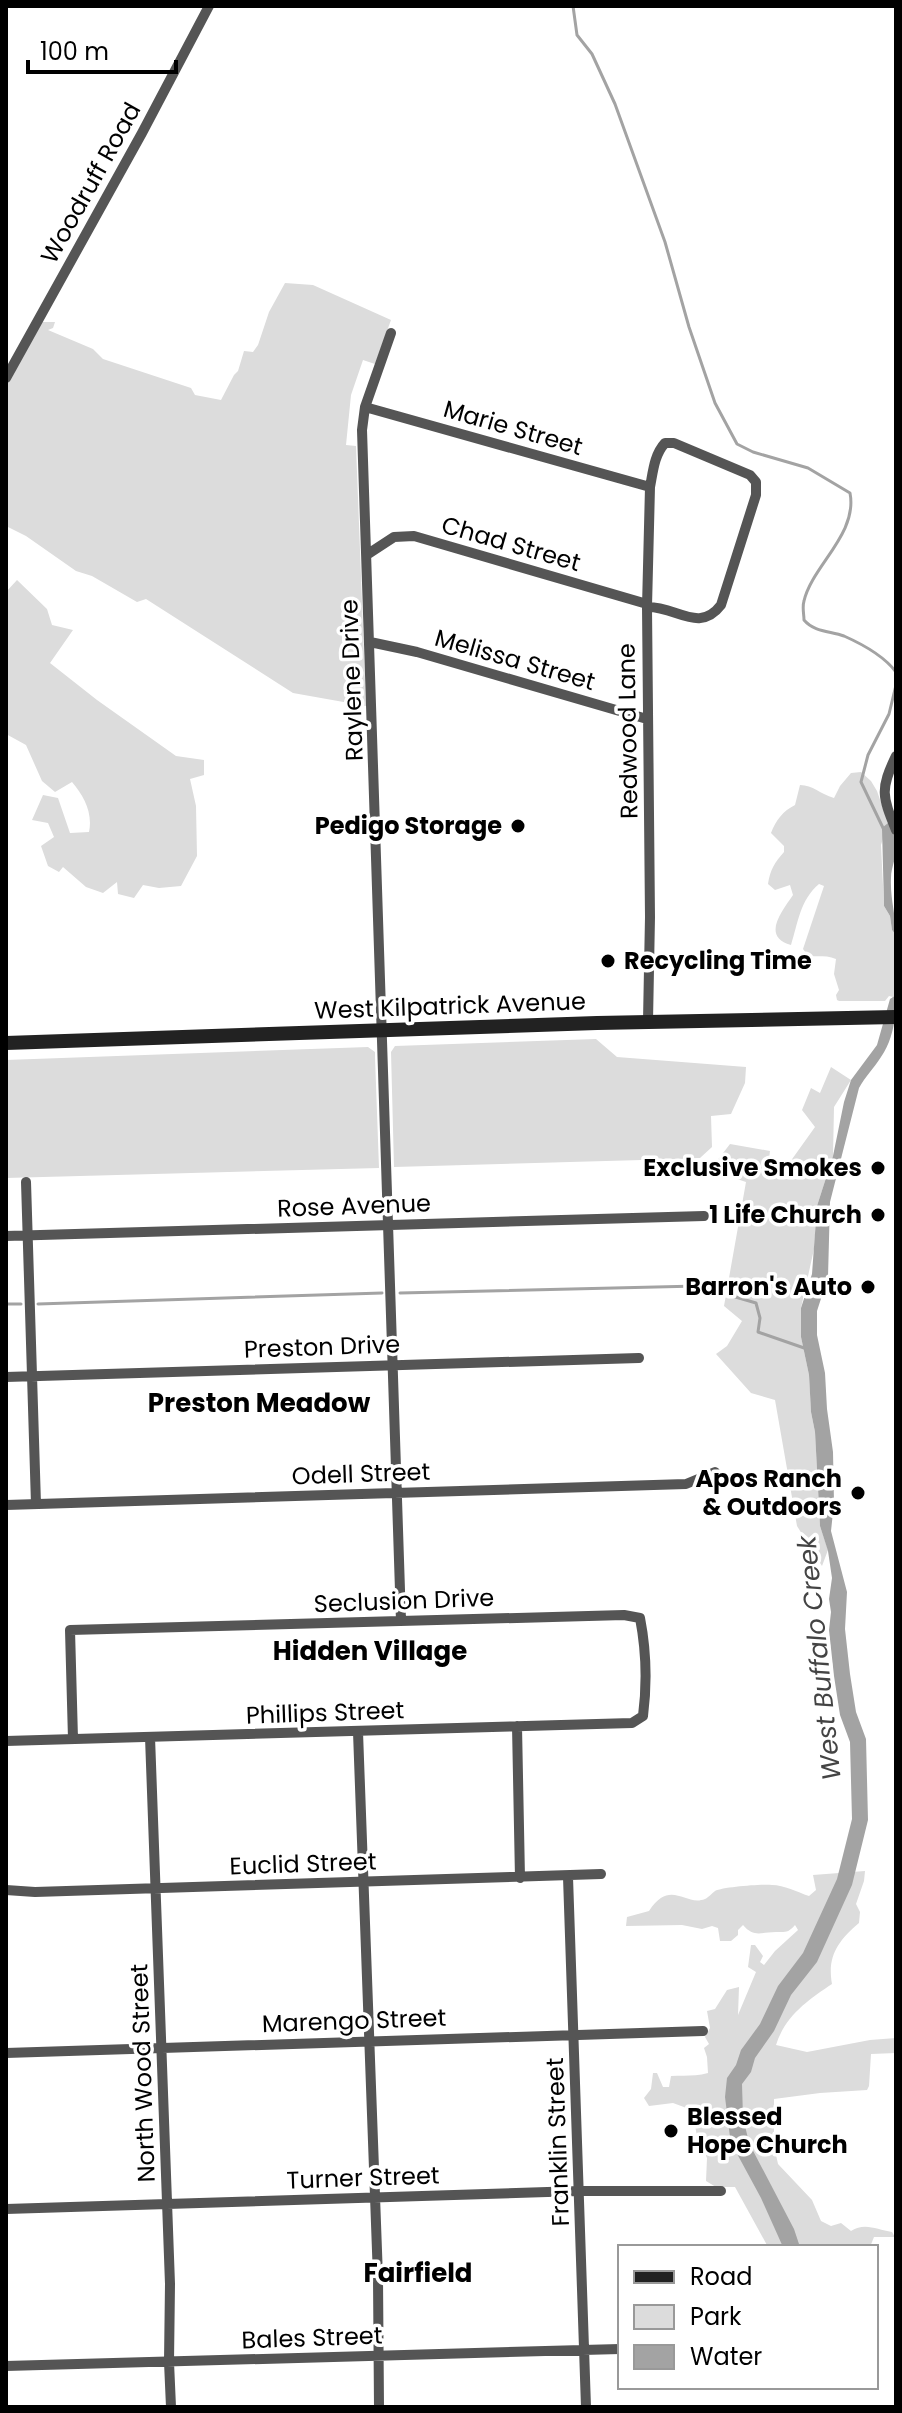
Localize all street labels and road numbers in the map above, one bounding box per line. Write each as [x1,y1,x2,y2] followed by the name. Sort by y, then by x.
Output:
[33,96,148,269] street label: Woodruff Road
[440,392,587,463] street label: Marie Street
[438,508,584,579] street label: Chad Street
[332,599,371,762] street label: Raylene Drive
[431,621,599,698] street label: Melissa Street
[609,643,646,819] street label: Redwood Lane
[314,984,586,1027] street label: West Kilpatrick Avenue
[277,1186,431,1225] street label: Rose Avenue
[243,1327,401,1366] street label: Preston Drive
[291,1455,431,1492] street label: Odell Street
[313,1581,495,1620] street label: Seclusion Drive
[245,1693,405,1732] street label: Phillips Street
[229,1844,377,1883] street label: Euclid Street
[122,1963,163,2183] street label: North Wood Street
[261,2001,447,2040] street label: Marengo Street
[538,2057,577,2227] street label: Franklin Street
[286,2158,440,2197] street label: Turner Street
[241,2319,383,2356] street label: Bales Street

